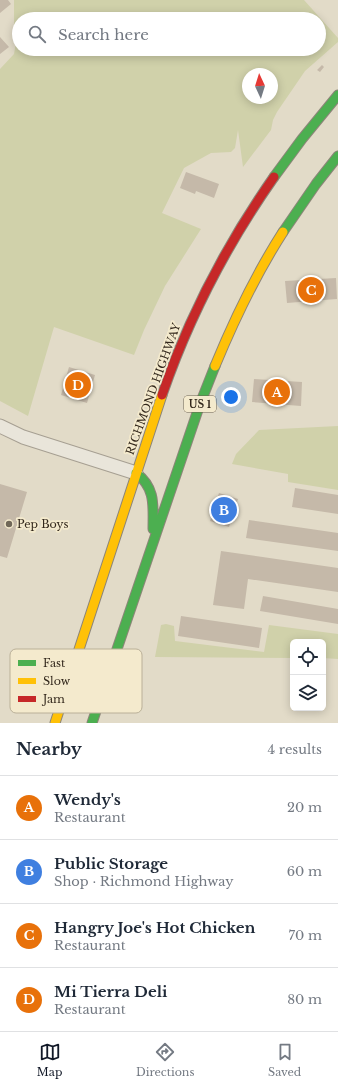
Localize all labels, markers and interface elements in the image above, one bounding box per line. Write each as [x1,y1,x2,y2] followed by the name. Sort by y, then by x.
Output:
[12,12,326,56] search box
[26,23,48,45] icon: search
[58,25,149,44] text: Search here
[242,68,278,104] north arrow
[298,275,324,305] pin: C
[123,320,184,457] street label: RICHMOND HIGHWAY
[65,370,91,400] pin: D
[264,377,290,407] pin: A
[221,387,241,407] your location
[184,396,216,412] road number: US 1
[211,495,237,525] pin: B
[17,517,68,531] place label: Pep Boys
[4,519,14,529] marker: Pep Boys
[290,639,326,711] map controls
[290,639,326,675] button: locate
[10,649,142,713] legend
[43,656,66,670] text: Fast
[43,674,71,688] text: Slow
[290,675,326,711] button: layers
[41,692,65,706] text: Jam
[16,739,82,760] text: Nearby
[268,741,322,758] text: 4 results
[54,790,121,809] text: Wendy's
[24,799,34,816] text: A
[287,799,322,816] text: 20 m
[54,809,126,826] text: Restaurant
[54,854,168,873] text: Public Storage
[24,863,34,880] text: B
[287,863,322,880] text: 60 m
[54,873,233,890] text: Shop · Richmond Highway
[54,918,255,937] text: Hangry Joe's Hot Chicken
[24,927,34,944] text: C
[289,927,322,944] text: 70 m
[54,937,126,954] text: Restaurant
[54,982,167,1001] text: Mi Tierra Deli
[23,991,35,1008] text: D
[287,991,322,1008] text: 80 m
[54,1001,126,1018] text: Restaurant
[37,1041,62,1079] tab: Map
[136,1041,194,1079] tab: Directions
[268,1041,301,1079] tab: Saved

